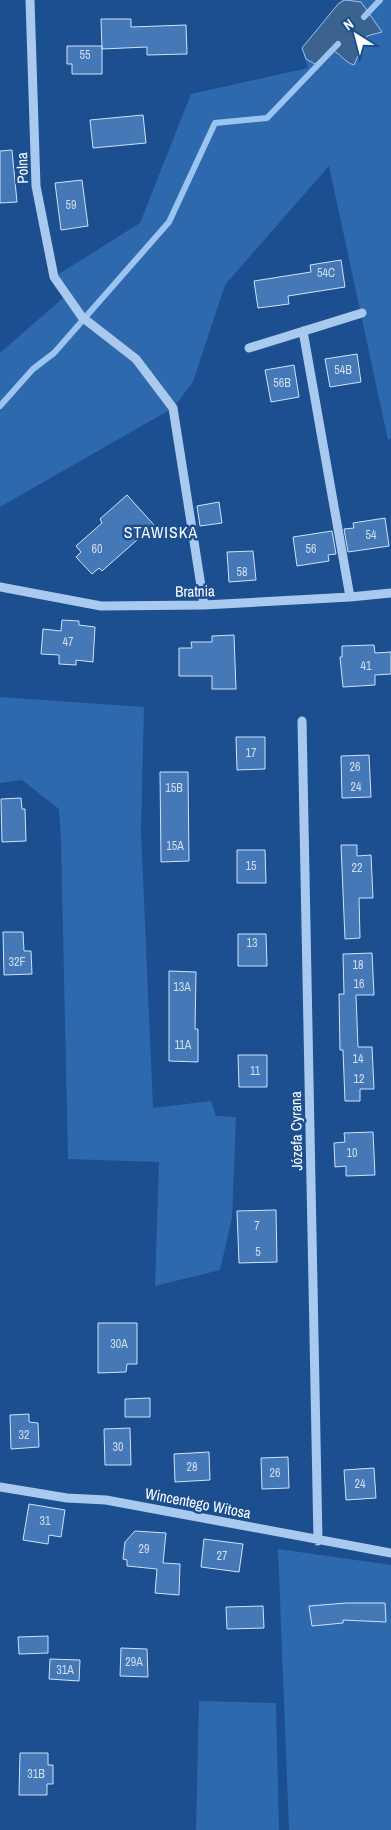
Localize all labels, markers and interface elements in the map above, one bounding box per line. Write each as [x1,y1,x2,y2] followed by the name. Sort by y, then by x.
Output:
[331,10,381,60] north arrow
[340,15,357,34] text: N
[80,47,91,63] house number: 55
[11,152,33,184] street label: Polna
[66,197,76,213] house number: 59
[317,265,335,281] house number: 54C
[334,362,352,378] house number: 54B
[273,375,291,391] house number: 56B
[124,521,198,543] district label: STAWISKA
[366,527,377,543] house number: 54
[92,541,102,557] house number: 60
[306,541,316,557] house number: 56
[237,564,247,580] house number: 58
[175,580,215,602] street label: Bratnia
[63,634,74,650] house number: 47
[361,658,372,674] house number: 41
[246,745,257,761] house number: 17
[350,759,360,775] house number: 26
[351,779,362,795] house number: 24
[165,780,183,796] house number: 15B
[166,838,184,854] house number: 15A
[246,858,257,874] house number: 15
[352,860,362,876] house number: 22
[247,935,257,951] house number: 13
[9,954,25,970] house number: 32F
[353,957,363,973] house number: 18
[354,976,364,992] house number: 16
[173,979,191,995] house number: 13A
[175,1037,192,1053] house number: 11A
[353,1051,364,1067] house number: 14
[250,1063,261,1079] house number: 11
[354,1071,364,1087] house number: 12
[285,1091,307,1171] street label: Józefa Cyrana
[347,1145,357,1161] house number: 10
[254,1218,260,1234] house number: 7
[255,1244,261,1260] house number: 5
[110,1336,128,1352] house number: 30A
[19,1427,29,1443] house number: 32
[113,1439,123,1455] house number: 30
[187,1459,197,1475] house number: 28
[270,1465,280,1481] house number: 26
[355,1476,366,1492] house number: 24
[143,1482,253,1524] street label: Wincentego Witosa
[40,1513,51,1529] house number: 31
[139,1541,149,1557] house number: 29
[217,1548,228,1564] house number: 27
[125,1654,143,1670] house number: 29A
[56,1662,74,1678] house number: 31A
[27,1766,45,1782] house number: 31B

